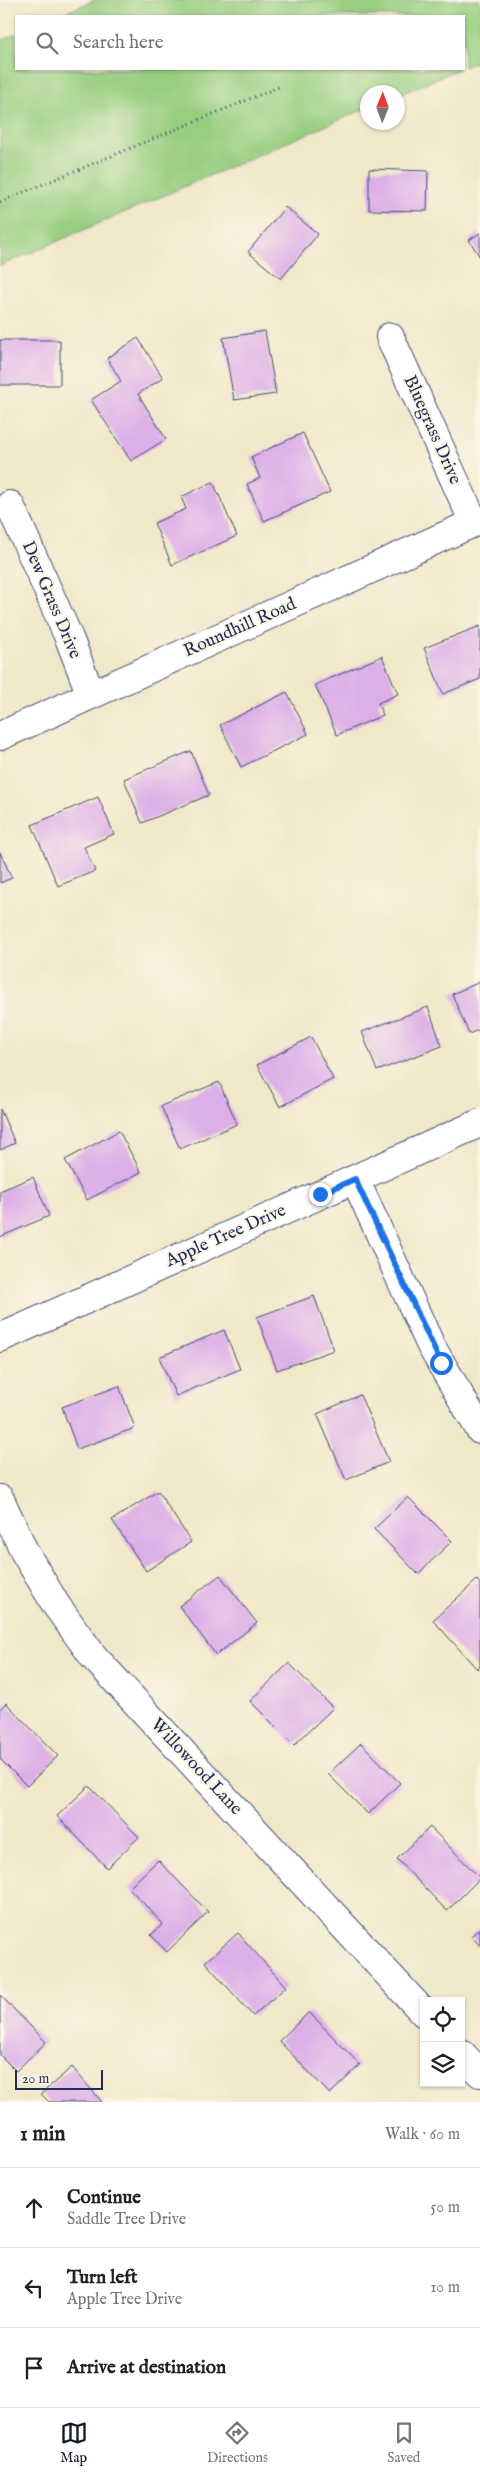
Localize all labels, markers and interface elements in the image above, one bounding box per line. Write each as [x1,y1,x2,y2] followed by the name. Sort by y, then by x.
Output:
[15,15,465,70] search box
[33,29,61,57] icon: search
[73,31,164,55] text: Search here
[360,85,405,130] north arrow
[398,372,466,488] street label: Bluegrass Drive
[16,538,86,662] street label: Dew Grass Drive
[180,593,300,663] street label: Roundhill Road
[309,1183,332,1206] route end
[161,1199,290,1273] street label: Apple Tree Drive
[430,1352,453,1375] route start
[145,1714,247,1820] street label: Willowood Lane
[420,1997,465,2087] map controls
[420,1997,465,2042] button: locate
[420,2042,465,2087] button: layers
[15,2067,102,2090] scale bar
[22,2070,49,2088] text: 20 m
[20,2121,65,2148] text: 1 min
[385,2125,460,2145] text: Walk · 60 m
[67,2186,141,2210] text: Continue
[20,2194,48,2222] icon: ahead
[431,2198,460,2218] text: 50 m
[67,2210,186,2230] text: Saddle Tree Drive
[67,2266,138,2290] text: Turn left
[20,2274,48,2302] icon: left
[430,2278,460,2298] text: 10 m
[67,2290,182,2310] text: Apple Tree Drive
[20,2354,48,2382] icon: arrive
[67,2356,226,2380] text: Arrive at destination
[60,2419,88,2467] tab: Map
[207,2419,268,2467] tab: Directions
[387,2419,420,2467] tab: Saved

